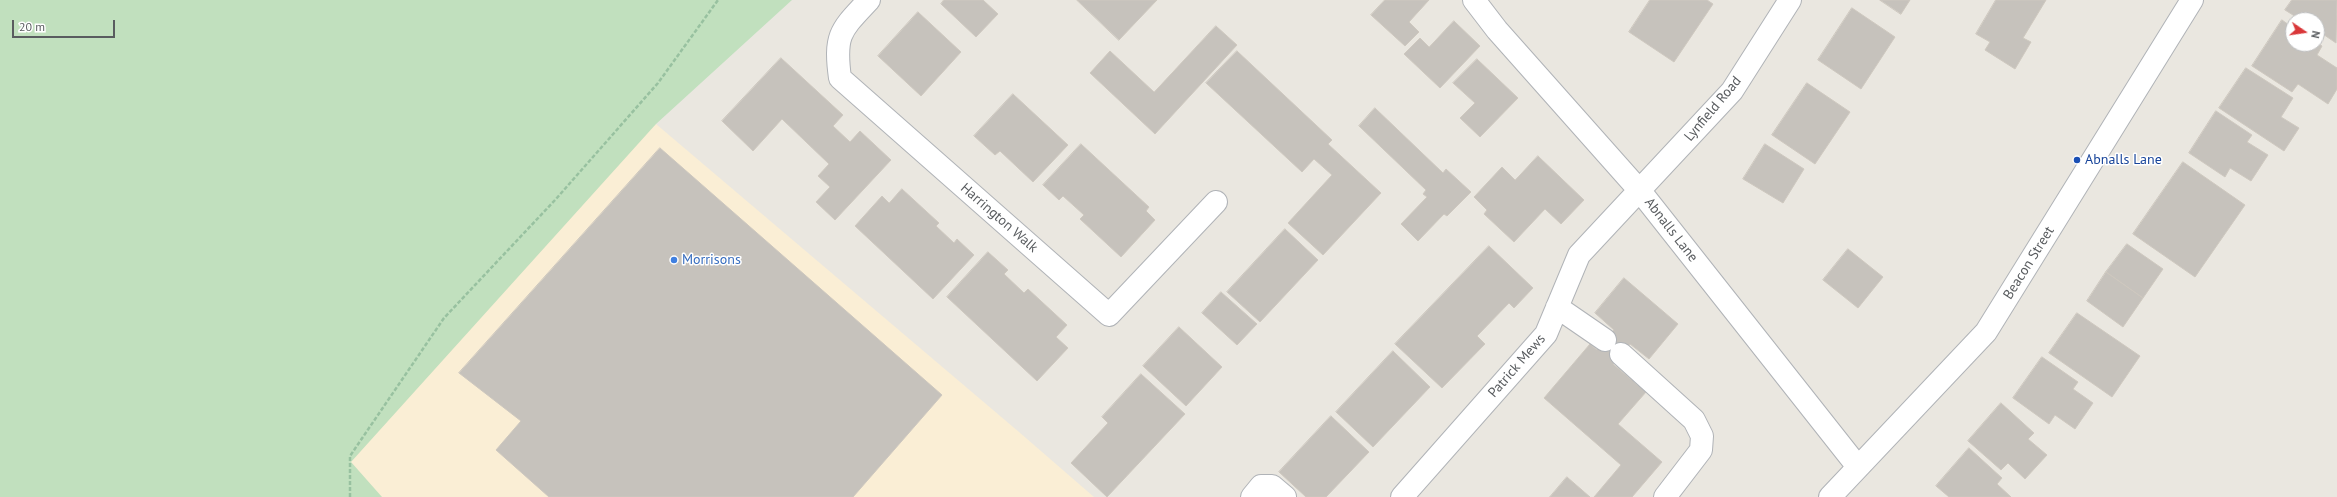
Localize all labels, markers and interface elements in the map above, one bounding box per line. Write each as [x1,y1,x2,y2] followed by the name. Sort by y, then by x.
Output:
[14,12,117,38] scale bar
[2285,12,2325,52] north arrow
[19,19,45,34] text: 20 m
[2308,29,2323,40] text: N
[1681,73,1745,145] street label: Lynfield Road
[2085,152,2162,168] place label: Abnalls Lane
[2072,155,2082,165] marker: Abnalls Lane
[957,180,1041,256] street label: Harrington Walk
[1641,195,1701,265] street label: Abnalls Lane
[2000,223,2058,303] street label: Beacon Street
[682,252,741,268] place label: Morrisons
[669,255,679,265] marker: Morrisons
[1485,331,1549,401] street label: Patrick Mews

